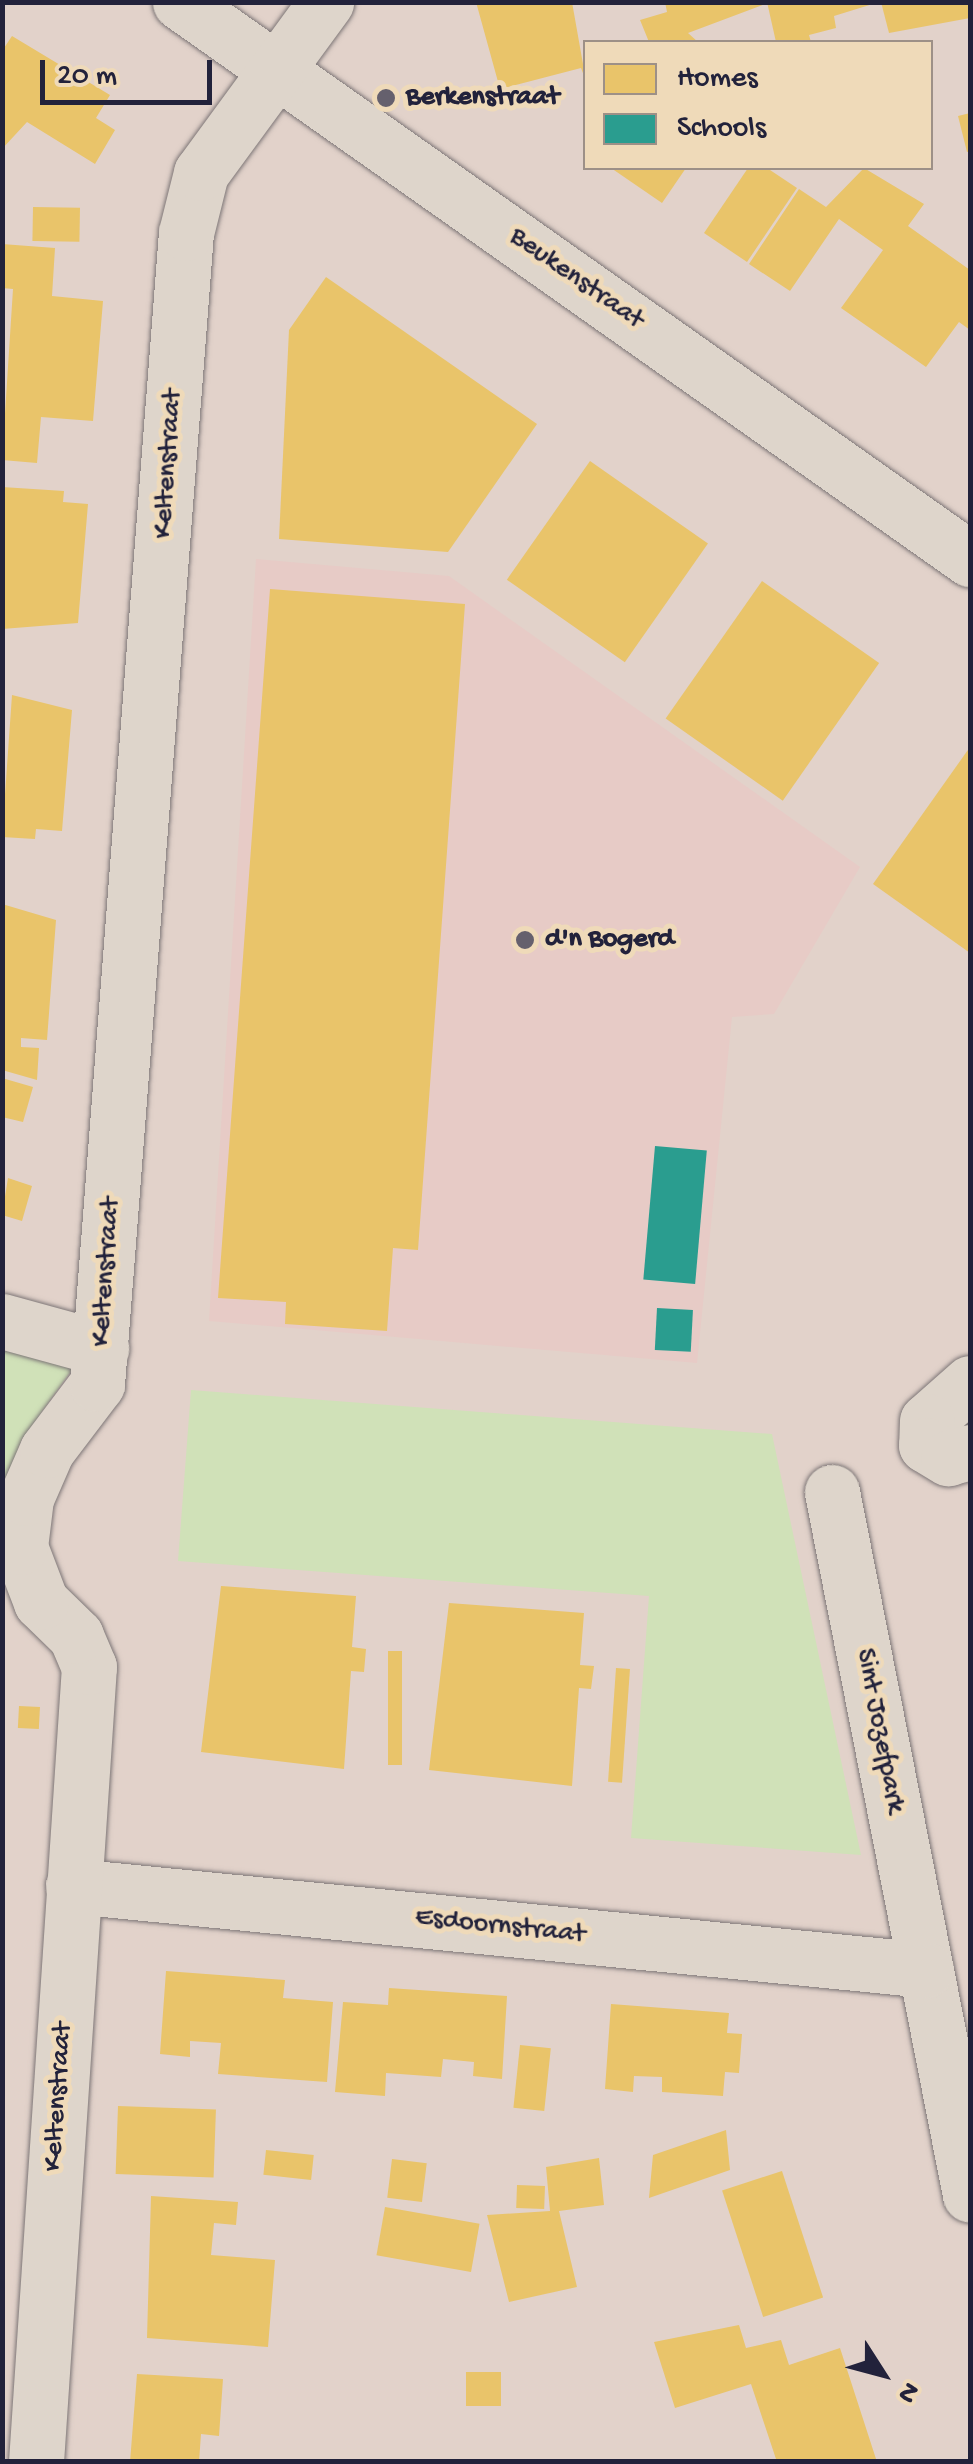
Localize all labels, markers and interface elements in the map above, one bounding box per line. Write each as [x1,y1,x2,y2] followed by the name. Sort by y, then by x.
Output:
[45,40,218,102] scale bar
[583,40,933,170] legend
[57,60,117,95] text: 20 m
[677,62,758,97] text: Homes
[406,81,559,115] place label: Berkenstraat
[375,87,397,109] marker: Berkenstraat
[677,112,766,147] text: Schools
[502,220,650,338] street label: Beukenstraat
[147,388,191,540] street label: Keltenstraat
[545,923,674,957] place label: d'n Bogerd
[514,929,536,951] marker: d'n Bogerd
[85,1196,129,1348] street label: Keltenstraat
[847,1646,911,1816] street label: Sint Jozefpark
[413,1901,587,1953] street label: Esdoornstraat
[37,2021,81,2173] street label: Keltenstraat
[833,2324,933,2424] north arrow
[889,2375,926,2409] text: N

